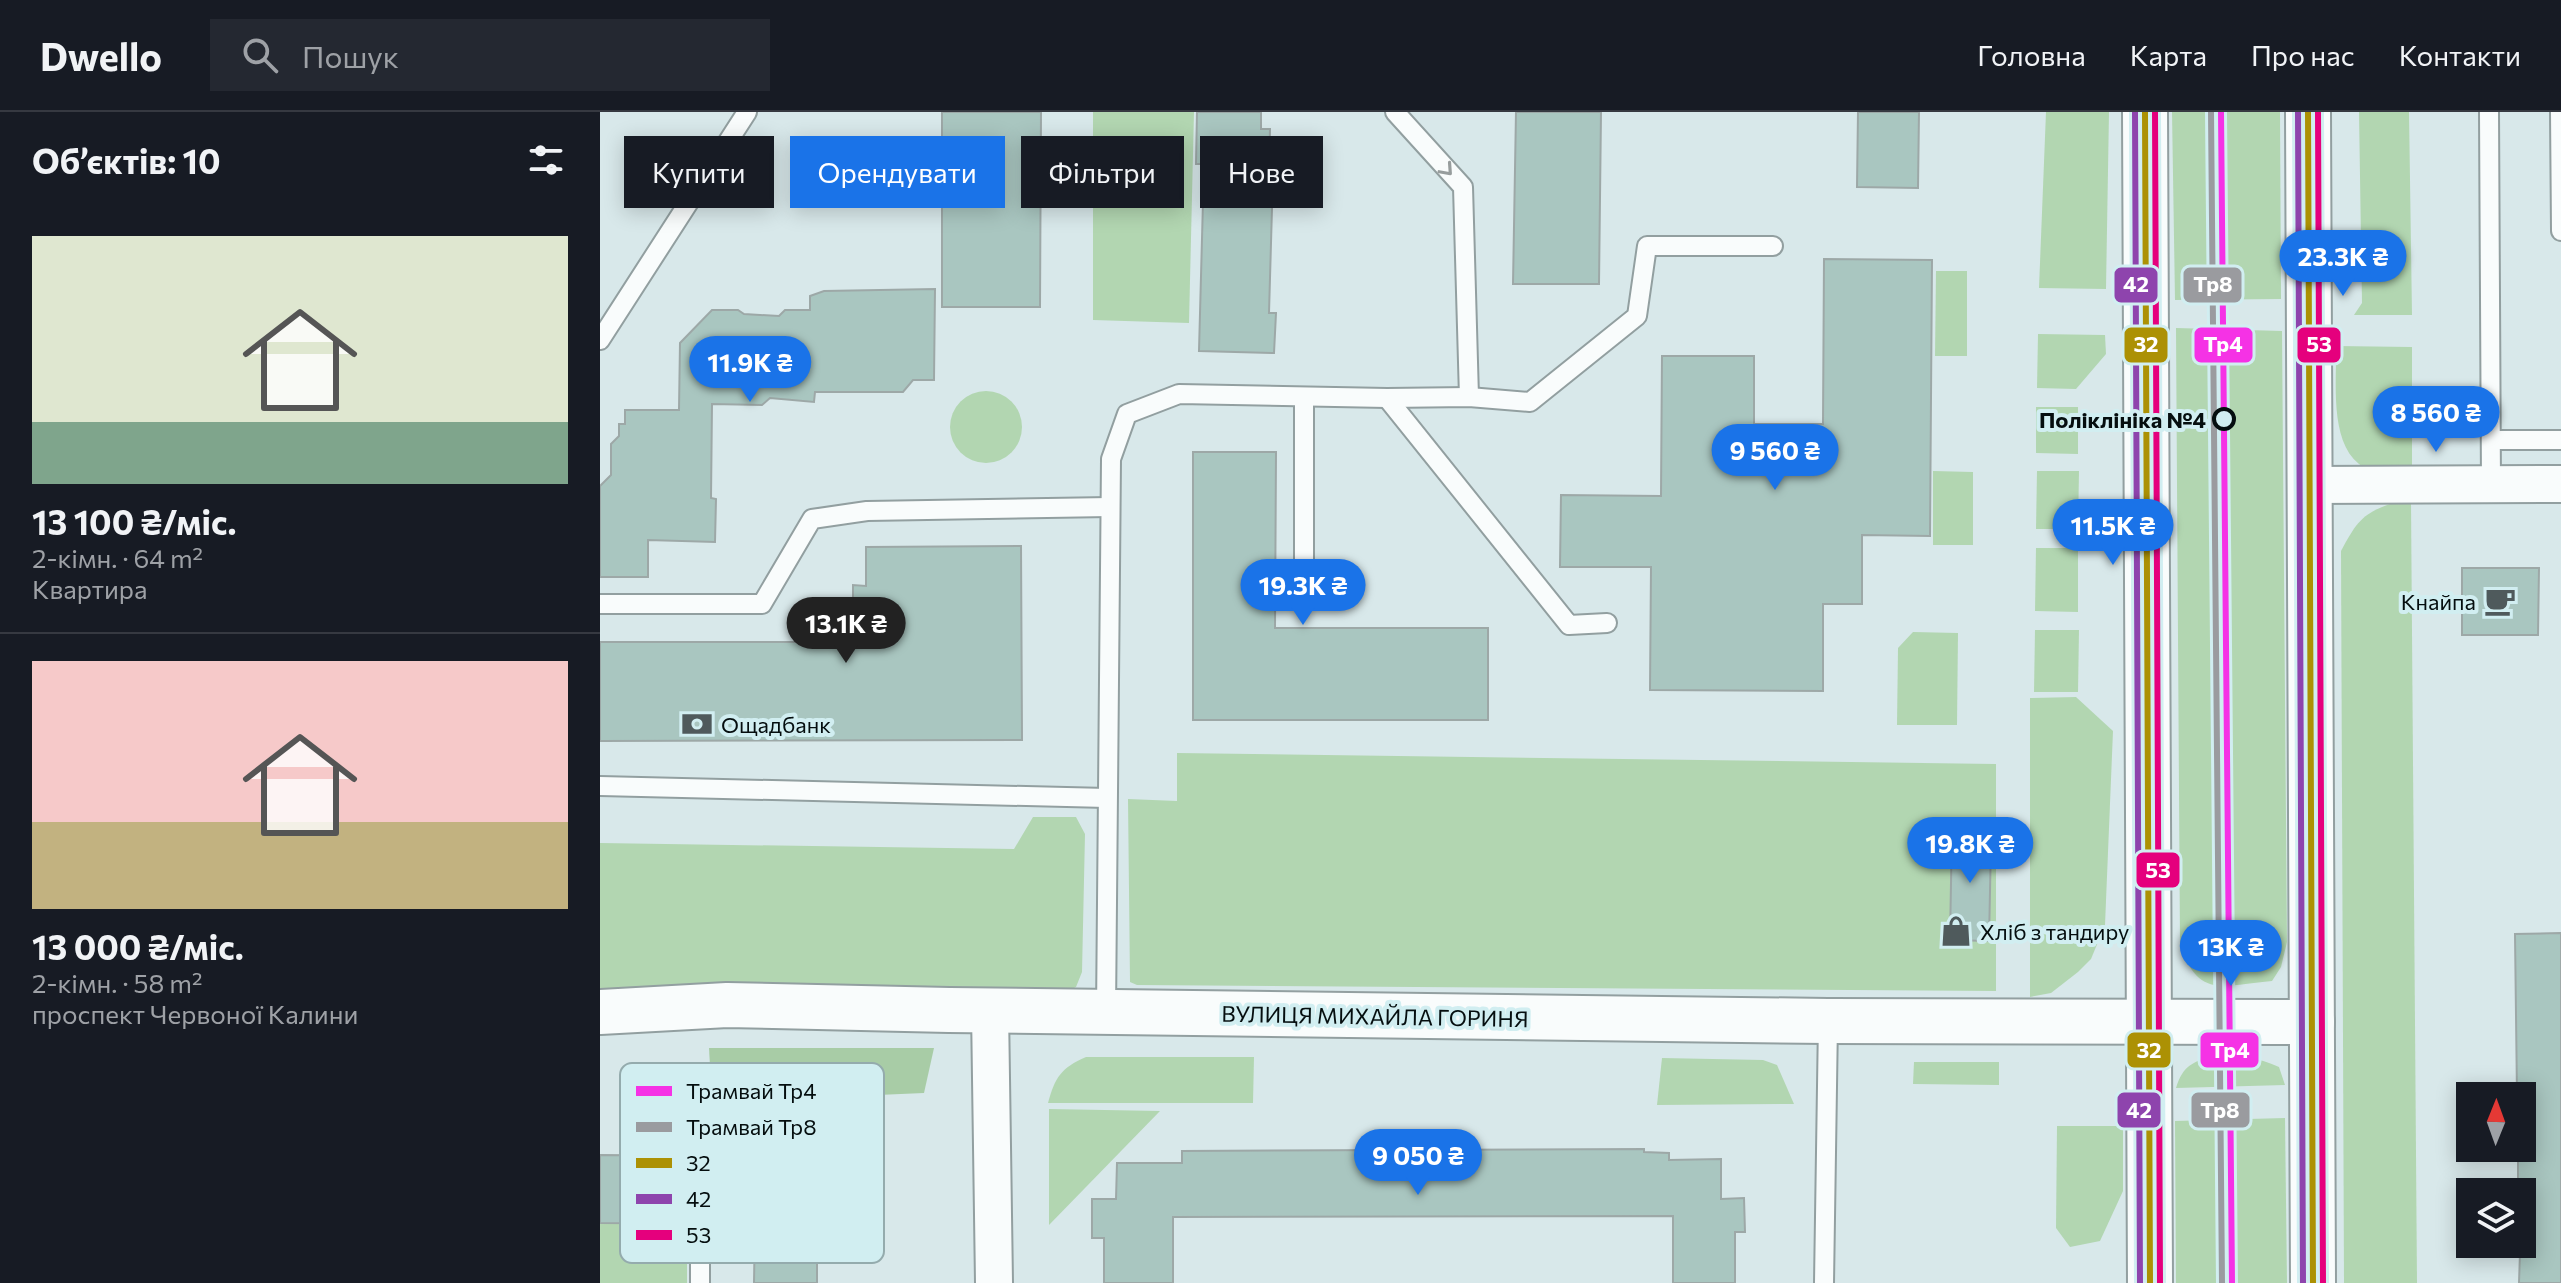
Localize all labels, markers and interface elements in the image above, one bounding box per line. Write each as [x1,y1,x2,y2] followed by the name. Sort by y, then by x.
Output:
[210,19,770,91] search box
[40,32,162,79] text: Dwello
[238,33,282,77] icon: search
[302,37,399,74] text: Пошук
[1977,38,2086,72] text: Головна
[2130,38,2207,72] text: Карта
[2251,38,2355,72] text: Про нас
[2399,38,2521,72] text: Контакти
[624,136,774,208] chip: Купити
[790,136,1005,208] chip: Орендувати
[1021,136,1184,208] chip: Фільтри
[1200,136,1323,208] chip: Нове
[524,138,568,182] icon: filters
[32,139,221,181] text: Об’єктів: 10
[1437,161,1452,175] one-way arrow
[2269,230,2417,298] pin: 23.3K ₴
[2297,240,2389,271] text: 23.3K ₴
[2113,266,2159,304] line badge: 42
[2182,266,2243,304] line badge: Тр8
[2123,270,2149,297] text: 42
[2193,270,2233,297] text: Тр8
[228,288,372,432] icon: home
[2123,326,2169,364] line badge: 32
[2193,326,2254,364] line badge: Тр4
[2296,326,2342,364] line badge: 53
[2133,330,2159,357] text: 32
[2203,330,2243,357] text: Тр4
[2306,330,2332,357] text: 53
[676,336,824,404] pin: 11.9K ₴
[707,346,793,377] text: 11.9K ₴
[2362,386,2510,454] pin: 8 560 ₴
[2391,396,2481,427] text: 8 560 ₴
[2039,406,2206,433] place label: Поліклініка №4
[2213,408,2235,430] marker: Поліклініка №4
[1701,424,1849,492] pin: 9 560 ₴
[1730,434,1820,465] text: 9 560 ₴
[2039,499,2187,567] pin: 11.5K ₴
[32,500,237,542] text: 13 100 ₴/міс.
[2070,509,2156,540] text: 11.5K ₴
[32,542,203,573] text: 2-кімн. · 64 m²
[1229,559,1377,627] pin: 19.3K ₴
[1259,569,1347,600] text: 19.3K ₴
[32,573,148,604] text: Квартира
[2483,584,2517,618] cafe icon: Кнайпа
[2401,588,2476,615] place label: Кнайпа
[772,597,920,665] pin: 13.1K ₴
[805,607,887,638] text: 13.1K ₴
[680,707,714,741] bank icon: Ощадбанк
[721,711,831,738] place label: Ощадбанк
[228,713,372,857] icon: home
[1896,817,2044,885] pin: 19.8K ₴
[1925,827,2015,858] text: 19.8K ₴
[2135,851,2181,889] line badge: 53
[2145,856,2171,883] text: 53
[1939,914,1973,948] shop icon: Хліб з тандиру
[1980,918,2129,945] place label: Хліб з тандиру
[2175,920,2287,988] pin: 13K ₴
[32,925,244,967] text: 13 000 ₴/міс.
[2198,930,2264,961] text: 13K ₴
[32,967,202,998] text: 2-кімн. · 58 m²
[32,998,358,1029] text: проспект Червоної Калини
[1221,1000,1529,1032] street label: ВУЛИЦЯ МИХАЙЛА ГОРИНЯ
[2126,1031,2172,1069] line badge: 32
[2199,1031,2260,1069] line badge: Тр4
[2136,1036,2162,1063] text: 32
[2210,1036,2250,1063] text: Тр4
[620,1063,884,1263] legend
[686,1077,816,1104] text: Трамвай Тр4
[2456,1082,2536,1162] north arrow
[2456,1082,2536,1258] map controls
[2116,1091,2162,1129] line badge: 42
[2190,1091,2251,1129] line badge: Тр8
[2126,1096,2152,1123] text: 42
[2200,1096,2240,1123] text: Тр8
[686,1113,817,1140] text: Трамвай Тр8
[1344,1129,1492,1197] pin: 9 050 ₴
[1372,1139,1464,1170] text: 9 050 ₴
[686,1149,711,1176] text: 32
[2456,1178,2536,1258] button: layers
[686,1185,711,1212] text: 42
[686,1221,711,1248] text: 53

